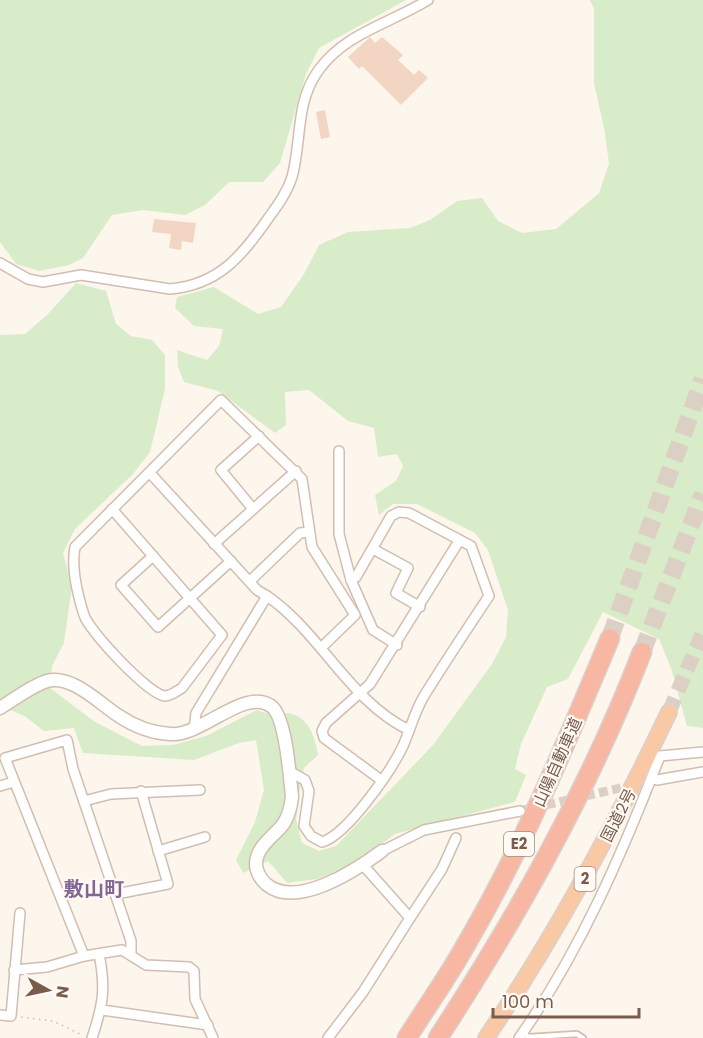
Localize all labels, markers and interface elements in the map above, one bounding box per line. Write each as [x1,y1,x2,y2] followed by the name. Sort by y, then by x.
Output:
[527,714,587,811] street label: 山陽自動車道
[595,785,642,846] street label: 国道2号
[504,832,534,856] road number: E2
[574,867,596,891] road number: 2
[64,875,124,903] district label: 敷山町
[18,960,78,1020] north arrow
[493,981,638,1019] scale bar
[50,984,75,1000] text: N
[502,989,554,1014] text: 100 m

